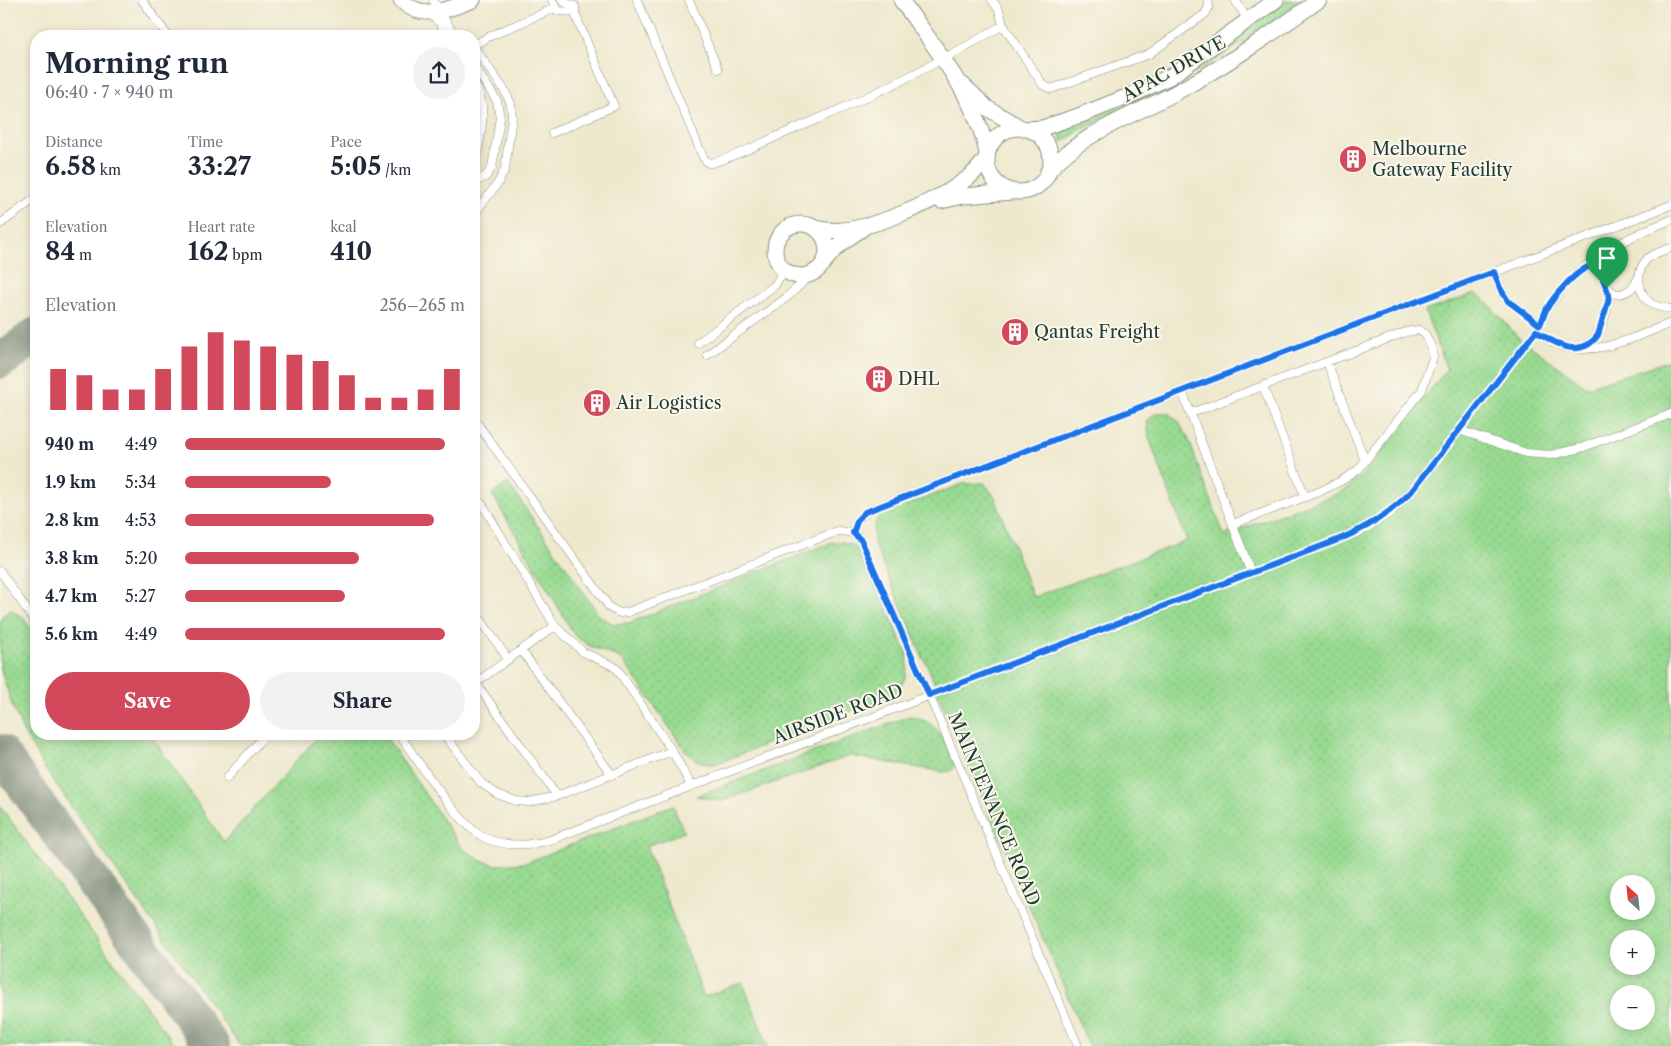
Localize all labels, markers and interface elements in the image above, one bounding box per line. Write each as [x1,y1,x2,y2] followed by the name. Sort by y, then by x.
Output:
[1117,31,1230,107] street label: APAC DRIVE
[45,46,229,80] text: Morning run
[413,47,465,99] button: share
[45,82,174,102] text: 06:40 · 7 × 940 m
[45,133,103,151] text: Distance
[188,133,223,151] text: Time
[330,133,362,151] text: Pace
[1372,138,1514,181] place label: Melbourne Gateway Facility
[1338,144,1368,174] building icon: Melbourne Gateway Facility
[45,151,96,182] text: 6.58
[188,151,251,182] text: 33:27
[330,151,381,182] text: 5:05
[96,161,121,179] text: km
[381,161,411,179] text: /km
[45,218,108,236] text: Elevation
[188,218,255,236] text: Heart rate
[330,218,357,236] text: kcal
[45,236,75,267] text: 84
[188,236,229,267] text: 162
[330,236,372,267] text: 410
[1586,237,1628,288] pin
[1593,244,1621,272] icon: arrive
[75,246,92,264] text: m
[229,246,262,264] text: bpm
[45,295,116,315] text: Elevation
[379,295,465,315] text: 256–265 m
[1000,317,1030,347] building icon: Qantas Freight
[1034,321,1161,343] place label: Qantas Freight
[864,364,894,394] building icon: DHL
[898,368,940,390] place label: DHL
[582,388,612,418] building icon: Air Logistics
[615,392,722,414] place label: Air Logistics
[45,434,94,454] text: 940 m
[125,434,157,454] text: 4:49
[45,472,96,492] text: 1.9 km
[125,472,156,492] text: 5:34
[45,510,99,530] text: 2.8 km
[125,510,156,530] text: 4:53
[45,548,99,568] text: 3.8 km
[125,548,158,568] text: 5:20
[45,586,98,606] text: 4.7 km
[125,586,155,606] text: 5:27
[45,624,98,644] text: 5.6 km
[125,624,157,644] text: 4:49
[45,672,250,730] button: Save
[260,672,465,730] button: Share
[769,679,906,749] street label: AIRSIDE ROAD
[943,709,1045,909] street label: MAINTENANCE ROAD
[1610,875,1655,920] north arrow
[1610,875,1655,1030] map controls
[1610,930,1655,975] button: +
[1610,985,1655,1030] button: −

